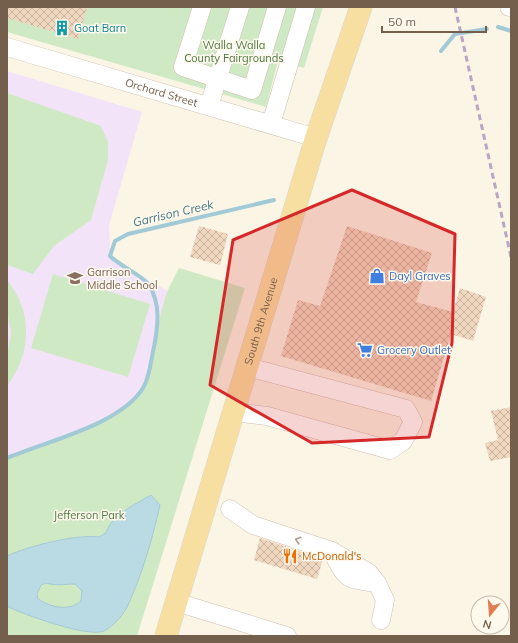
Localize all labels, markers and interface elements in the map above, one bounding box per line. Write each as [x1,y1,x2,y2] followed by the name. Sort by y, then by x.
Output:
[382,8,486,34] scale bar
[388,14,416,29] text: 50 m
[53,19,71,37] building icon: Goat Barn
[74,21,126,35] place label: Goat Barn
[184,38,284,65] park label: Walla Walla County Fairgrounds
[124,75,199,110] street label: Orchard Street
[131,196,216,230] water label: Garrison Creek
[87,265,158,292] place label: Garrison Middle School
[368,267,386,285] shop icon: Dayl Graves
[66,269,84,287] school or university icon: Garrison Middle School
[389,269,451,283] place label: Dayl Graves
[241,275,281,366] street label: South 9th Avenue
[356,341,374,359] supermarket icon: Grocery Outlet
[377,343,451,357] place label: Grocery Outlet
[54,508,125,522] park label: Jefferson Park
[294,536,301,544] one-way arrow
[281,547,299,565] restaurant icon: McDonald's
[302,549,362,563] place label: McDonald's
[470,595,510,635] north arrow
[481,617,493,632] text: N

